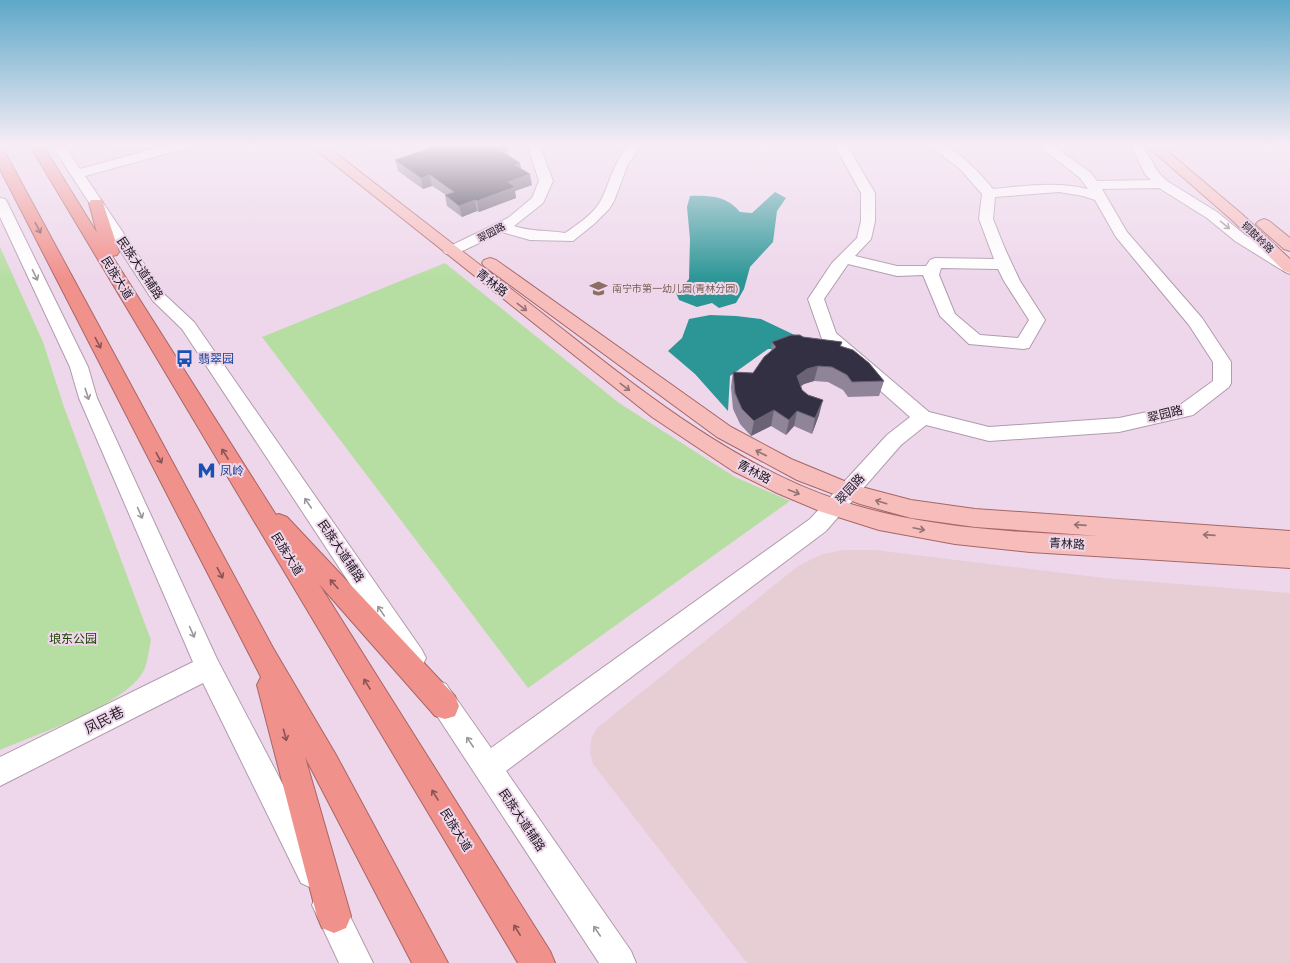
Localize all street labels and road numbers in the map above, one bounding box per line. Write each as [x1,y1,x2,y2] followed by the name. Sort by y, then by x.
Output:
[1239,220,1276,255] street label: 铜鼓岭路
[475,221,507,244] street label: 翠园路
[114,234,166,302] street label: 民族大道辅路
[98,254,136,302] street label: 民族大道
[474,266,510,299] street label: 青林路
[1146,403,1184,424] street label: 翠园路
[735,457,773,486] street label: 青林路
[833,471,867,506] street label: 翠园路
[316,517,367,584] street label: 民族大道辅路
[269,530,306,578] street label: 民族大道
[1049,536,1085,551] street label: 青林路
[82,703,126,737] street label: 凤民巷
[497,786,548,853] street label: 民族大道辅路
[438,806,475,854] street label: 民族大道

